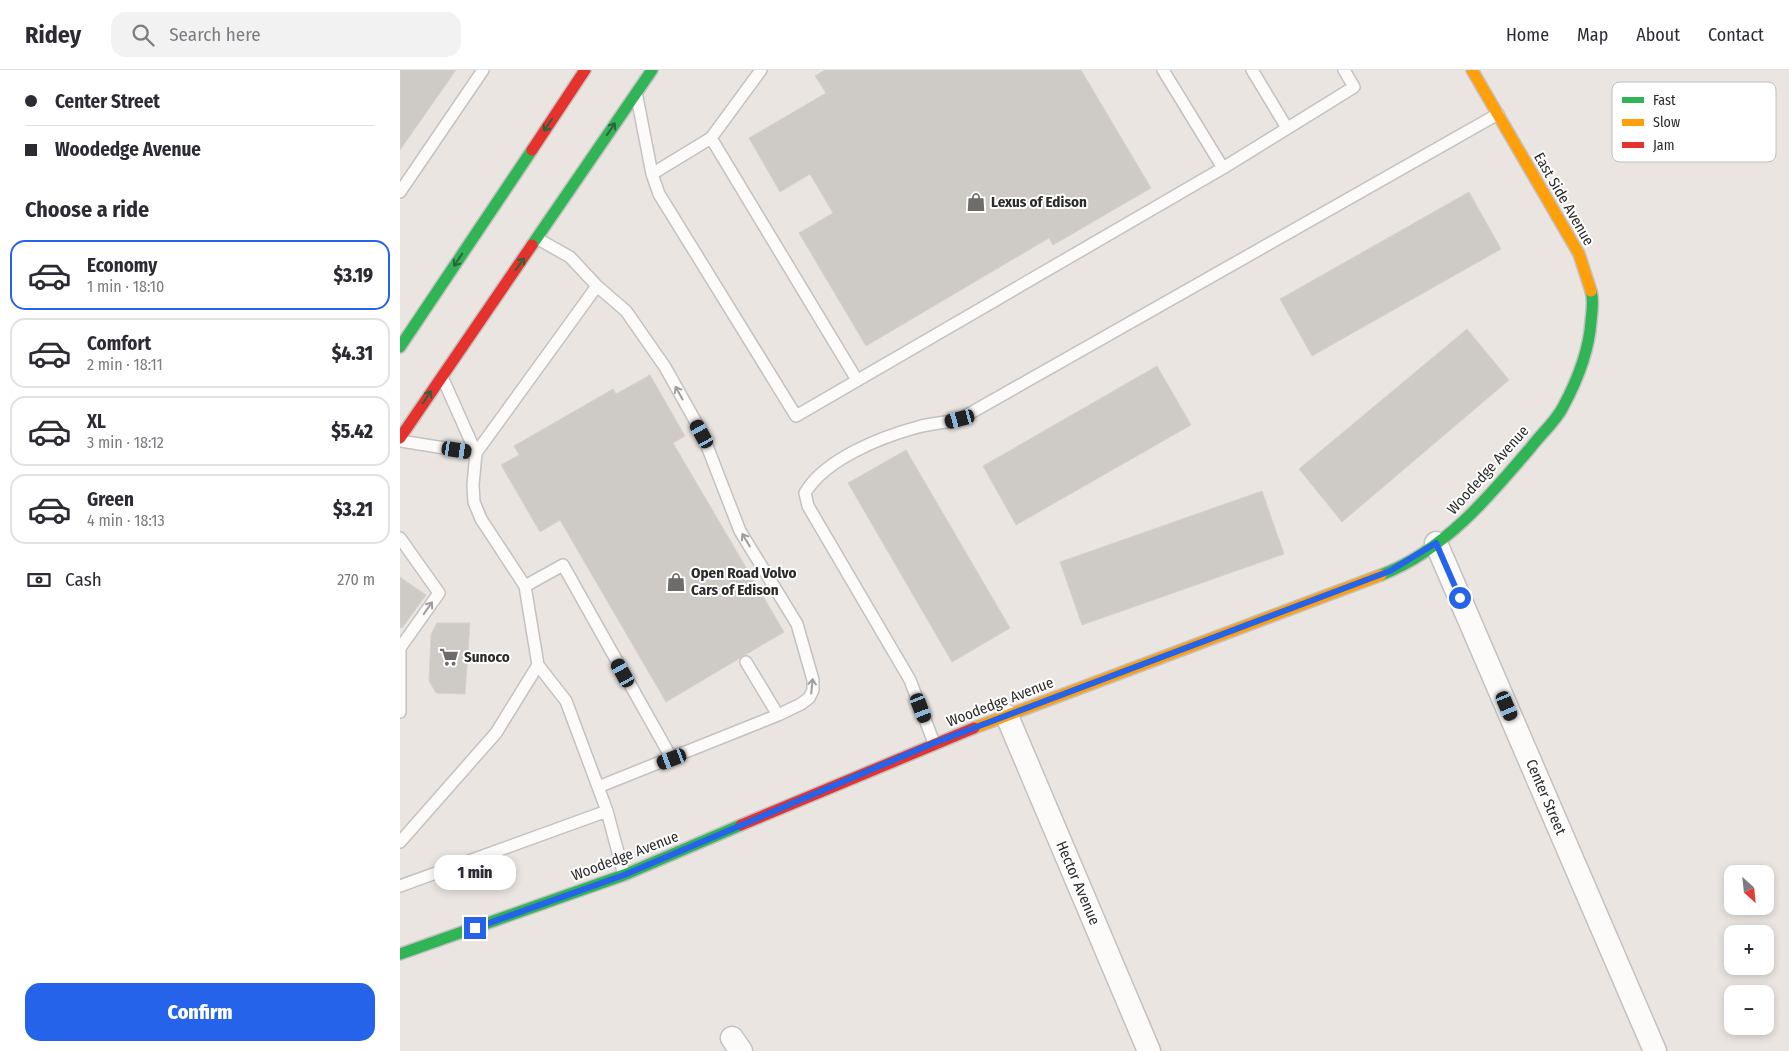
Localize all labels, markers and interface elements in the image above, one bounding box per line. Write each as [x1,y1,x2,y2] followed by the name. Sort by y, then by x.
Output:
[111,12,461,57] search box
[25,21,81,49] text: Ridey
[129,21,157,49] icon: search
[169,23,261,46] text: Search here
[1506,24,1549,46] text: Home
[1577,24,1608,46] text: Map
[1636,24,1680,46] text: About
[1708,24,1764,46] text: Contact
[1612,82,1776,162] legend
[55,90,160,113] text: Center Street
[1653,92,1676,109] text: Fast
[1653,114,1680,131] text: Slow
[543,118,553,132] one-way arrow
[606,123,616,137] one-way arrow
[1653,137,1674,154] text: Jam
[55,138,201,161] text: Woodedge Avenue
[1530,149,1598,249] street label: East Side Avenue
[965,191,987,213] shop icon: Lexus of Edison
[991,193,1087,211] place label: Lexus of Edison
[25,196,149,223] text: Choose a ride
[27,253,72,298] icon: car
[453,253,463,267] one-way arrow
[87,254,157,277] text: Economy
[515,257,525,271] one-way arrow
[334,264,373,287] text: $3.19
[87,277,164,296] text: 1 min · 18:10
[27,331,72,376] icon: car
[87,332,151,355] text: Comfort
[332,342,373,365] text: $4.31
[87,355,163,374] text: 2 min · 18:11
[673,386,683,400] one-way arrow
[422,390,432,404] one-way arrow
[943,408,976,430] car
[27,409,72,454] icon: car
[87,410,106,433] text: XL
[688,417,715,451] car
[331,420,373,443] text: $5.42
[1443,422,1533,518] street label: Woodedge Avenue
[87,433,164,452] text: 3 min · 18:12
[441,440,472,460] car
[27,487,72,532] icon: car
[87,488,134,511] text: Green
[333,498,373,521] text: $3.21
[87,511,165,530] text: 4 min · 18:13
[740,534,750,548] one-way arrow
[691,564,796,599] place label: Open Road Volvo Cars of Edison
[25,566,53,594] icon: cash
[65,568,102,591] text: Cash
[337,570,375,589] text: 270 m
[665,571,687,593] shop icon: Open Road Volvo Cars of Edison
[1449,587,1471,609] route start
[423,601,433,615] one-way arrow
[438,646,460,668] supermarket icon: Sunoco
[464,648,510,666] place label: Sunoco
[609,656,636,690] car
[944,673,1056,731] street label: Woodedge Avenue
[807,678,816,694] one-way arrow
[1494,689,1519,723] car
[908,691,933,725] car
[655,747,688,771] car
[1522,756,1570,838] street label: Center Street
[569,827,681,885] street label: Woodedge Avenue
[1052,838,1104,928] street label: Hector Avenue
[434,856,516,890] callout: 1 min
[458,863,492,882] text: 1 min
[1724,865,1774,915] north arrow
[1724,865,1774,1035] map controls
[464,917,486,939] route end
[1724,925,1774,975] button: +
[25,983,375,1041] button: Confirm
[1724,985,1774,1035] button: −

